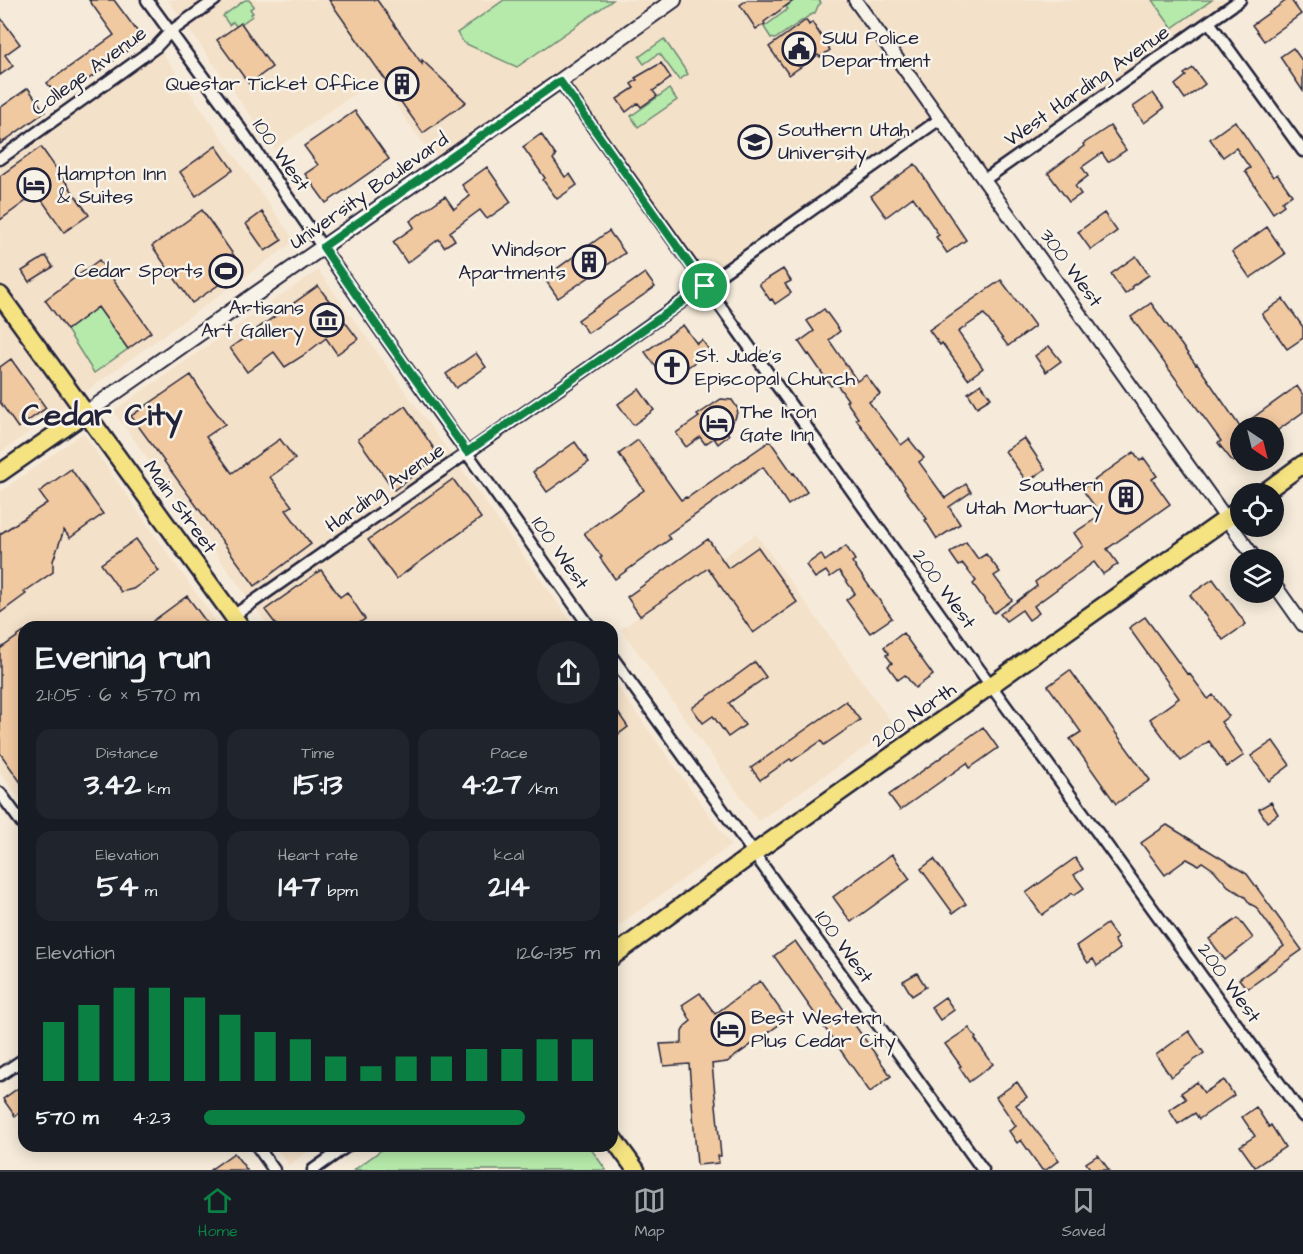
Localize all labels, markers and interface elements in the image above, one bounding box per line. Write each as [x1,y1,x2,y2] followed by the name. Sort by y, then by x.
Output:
[999,18,1176,154] street label: West Harding Avenue
[25,19,153,123] street label: College Avenue
[822,24,931,75] place label: SUU Police Department
[781,31,817,67] public building icon: SUU Police Department
[384,66,420,102] building icon: Questar Ticket Office
[165,70,379,98] place label: Questar Ticket Office
[246,113,316,197] street label: 100 West
[778,116,910,168] place label: Southern Utah University
[737,124,773,160] school or university icon: Southern Utah University
[284,126,455,257] street label: University Boulevard
[57,160,166,211] place label: Hampton Inn & Suites
[16,167,52,203] hotel icon: Hampton Inn & Suites
[1033,223,1109,313] street label: 300 West
[458,236,566,287] place label: Windsor Apartments
[571,244,607,280] building icon: Windsor Apartments
[208,253,244,289] sports icon: Cedar Sports
[74,257,203,285] place label: Cedar Sports
[679,260,730,311] pin
[688,269,721,302] icon: arrive
[201,294,304,346] place label: Artisans Art Gallery
[309,302,345,338] museum icon: Artisans Art Gallery
[695,342,855,393] place label: St. Jude's Episcopal Church
[654,349,690,385] church icon: St. Jude's Episcopal Church
[21,393,183,439] district label: Cedar City
[740,398,817,449] place label: The Iron Gate Inn
[699,405,735,441] hotel icon: The Iron Gate Inn
[1230,417,1284,471] north arrow
[1230,417,1284,603] map controls
[320,436,451,540] street label: Harding Avenue
[137,454,223,560] street label: Main Street
[966,471,1103,523] place label: Southern Utah Mortuary
[1108,479,1144,515] building icon: Southern Utah Mortuary
[1230,483,1284,537] button: locate
[525,511,595,595] street label: 100 West
[906,543,982,635] street label: 200 West
[1230,549,1284,603] button: layers
[36,635,210,681] text: Evening run
[537,641,600,704] button: share
[866,676,962,754] street label: 200 North
[36,681,200,709] text: 21:05 · 6 × 570 m
[96,742,158,764] text: Distance
[301,742,335,764] text: Time
[490,742,528,764] text: Pace
[84,764,141,806] text: 3.42
[293,764,343,806] text: 15:13
[460,764,522,806] text: 4:27
[141,778,170,800] text: km
[522,778,558,800] text: /km
[96,844,158,866] text: Elevation
[278,844,358,866] text: Heart rate
[494,844,524,866] text: kcal
[97,866,138,908] text: 54
[278,866,321,908] text: 147
[488,866,530,908] text: 214
[138,880,157,902] text: m
[321,880,358,902] text: bpm
[808,905,880,989] street label: 100 West
[1191,937,1267,1029] street label: 200 West
[36,939,115,967] text: Elevation
[517,939,600,967] text: 126–135 m
[751,1004,896,1056] place label: Best Western Plus Cedar City
[710,1011,746,1047] hotel icon: Best Western Plus Cedar City
[36,1104,99,1132] text: 570 m
[132,1104,171,1132] text: 4:23
[198,1184,238,1242] tab: Home
[633,1184,666,1242] tab: Map
[1062,1184,1105,1242] tab: Saved

